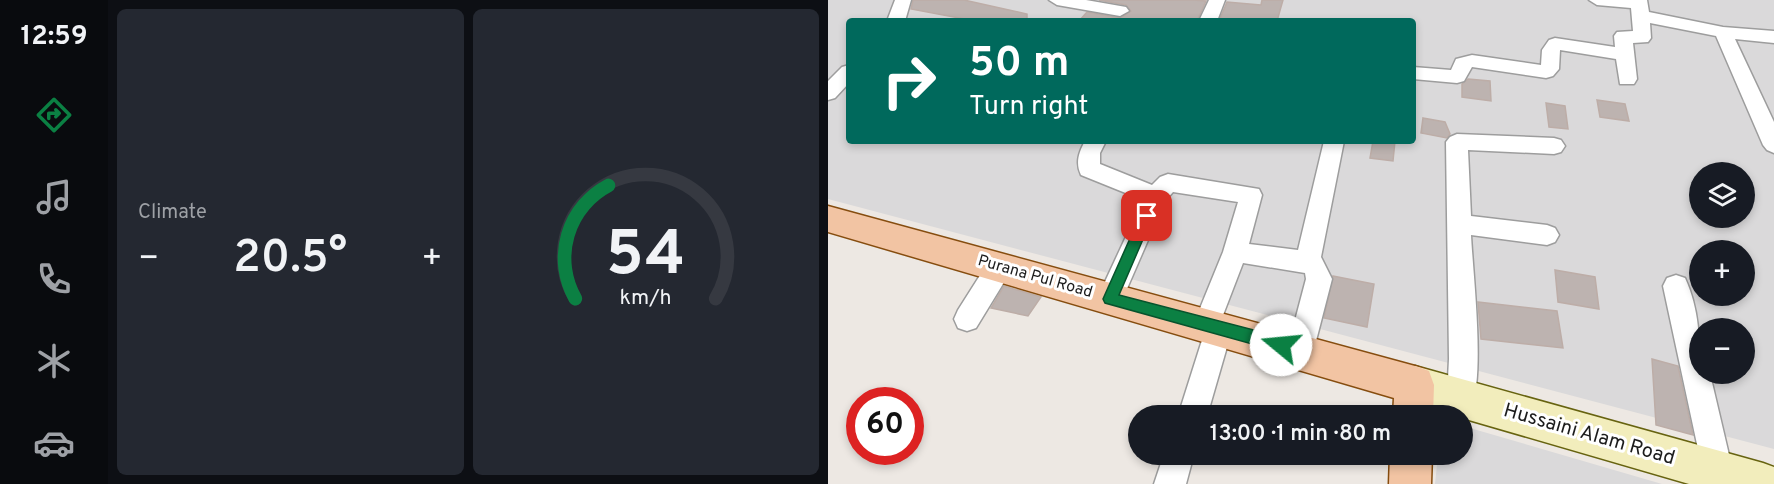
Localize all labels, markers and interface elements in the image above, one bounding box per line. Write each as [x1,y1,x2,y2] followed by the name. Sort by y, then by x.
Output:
[21,20,87,54] text: 12:59
[969,38,1070,91] text: 50 m
[870,42,948,120] icon: right
[969,90,1088,124] text: Turn right
[33,94,75,136] icon: directions
[1689,162,1755,384] map controls
[1689,162,1755,228] button: layers
[33,176,75,218] icon: music
[1121,190,1172,241] pin
[1130,199,1163,232] icon: arrive
[138,200,207,226] text: Climate
[606,218,685,297] text: 54
[233,231,347,288] text: 20.5°
[138,239,159,281] text: −
[421,239,443,281] text: +
[1689,240,1755,306] button: +
[975,251,1095,303] street label: Purana Pul Road
[33,258,75,300] icon: phone
[620,285,672,312] text: km/h
[1249,313,1313,377] position arrow
[1689,318,1755,384] button: −
[33,340,75,382] icon: climate
[846,387,924,465] speed limit sign: 60
[1500,398,1678,472] street label: Hussaini Alam Road
[1210,421,1391,448] text: 13:00 · 1 min · 80 m
[33,422,75,464] icon: car

